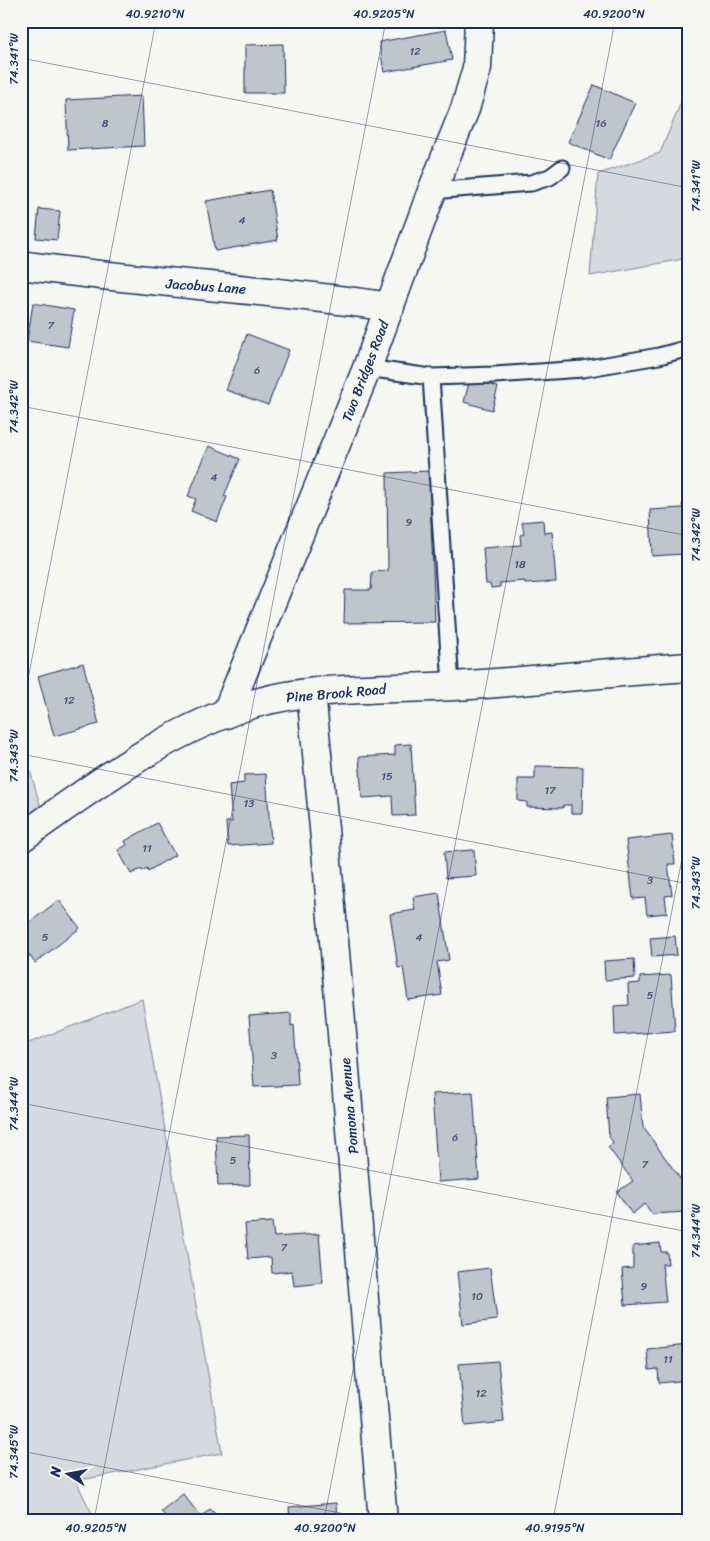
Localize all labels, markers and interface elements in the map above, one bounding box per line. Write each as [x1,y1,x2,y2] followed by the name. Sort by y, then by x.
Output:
[125,3,185,25] text: 40.9210°N
[353,3,415,25] text: 40.9205°N
[583,3,645,25] text: 40.9200°N
[3,32,25,85] text: 74.341°W
[409,42,421,61] house number: 12
[102,114,109,133] house number: 8
[596,114,606,133] house number: 16
[685,159,707,212] text: 74.341°W
[239,211,246,230] house number: 4
[164,271,247,302] street label: Jacobus Lane
[335,315,397,426] street label: Two Bridges Road
[48,316,55,335] house number: 7
[254,361,260,380] house number: 6
[3,380,25,434] text: 74.342°W
[211,468,218,487] house number: 4
[685,508,707,562] text: 74.342°W
[406,513,413,532] house number: 9
[514,555,526,574] house number: 18
[285,677,389,710] street label: Pine Brook Road
[63,691,75,710] house number: 12
[3,729,25,783] text: 74.343°W
[381,767,393,786] house number: 15
[545,781,556,800] house number: 17
[244,794,254,813] house number: 13
[142,839,152,858] house number: 11
[685,856,707,910] text: 74.343°W
[647,871,653,890] house number: 3
[42,928,49,947] house number: 5
[416,928,423,947] house number: 4
[647,986,654,1005] house number: 5
[271,1046,277,1065] house number: 3
[333,1057,366,1155] street label: Pomona Avenue
[3,1076,25,1131] text: 74.344°W
[452,1128,458,1147] house number: 6
[230,1151,237,1170] house number: 5
[642,1155,649,1174] house number: 7
[685,1203,707,1258] text: 74.344°W
[281,1238,288,1257] house number: 7
[641,1277,648,1296] house number: 9
[471,1287,483,1306] house number: 10
[663,1350,673,1369] house number: 11
[475,1384,487,1403] house number: 12
[3,1424,25,1479] text: 74.345°W
[42,1448,92,1498] north arrow
[42,1464,69,1480] text: N
[65,1517,127,1539] text: 40.9205°N
[294,1517,356,1539] text: 40.9200°N
[525,1517,585,1539] text: 40.9195°N

